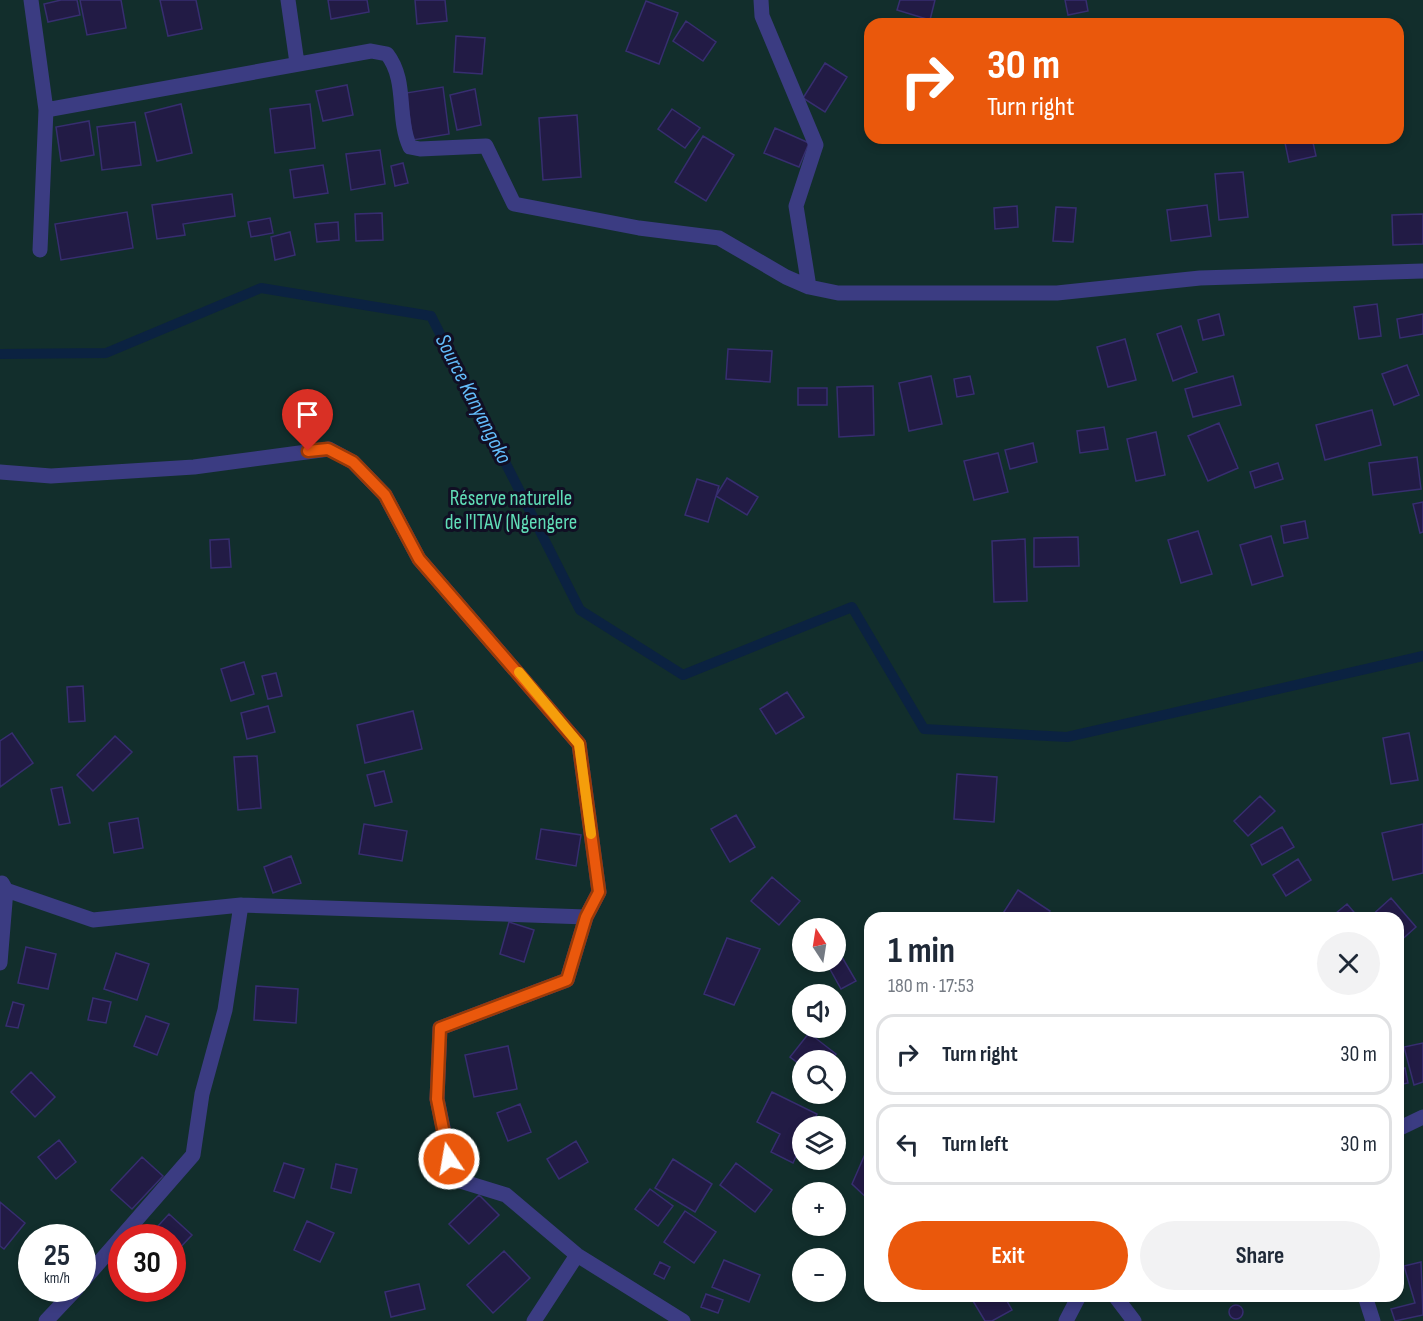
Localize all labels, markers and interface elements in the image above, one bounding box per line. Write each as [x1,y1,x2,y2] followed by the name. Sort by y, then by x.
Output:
[987,40,1060,91] text: 30 m
[888,42,966,120] icon: right
[987,91,1074,123] text: Turn right
[429,330,517,468] water label: Source Kanyangoko
[282,389,333,451] pin
[291,398,324,431] icon: arrive
[445,486,577,535] park label: Réserve naturelle de l'ITAV (Ngengere
[792,918,846,972] north arrow
[792,918,846,1302] map controls
[888,930,955,973] text: 1 min
[1317,932,1380,995] button: close
[888,974,974,998] text: 180 m · 17:53
[792,984,846,1038] button: sound
[891,1038,924,1071] icon: right
[942,1041,1018,1068] text: Turn right
[1340,1041,1377,1068] text: 30 m
[792,1050,846,1104] button: search
[792,1116,846,1170] button: layers
[417,1127,481,1191] position arrow
[891,1128,924,1161] icon: left
[942,1131,1008,1158] text: Turn left
[1340,1131,1377,1158] text: 30 m
[792,1182,846,1236] button: +
[888,1221,1128,1290] button: Exit
[1140,1221,1380,1290] button: Share
[108,1224,186,1302] speed limit sign: 30
[44,1238,70,1274] text: 25
[792,1248,846,1302] button: −
[44,1269,70,1288] text: km/h

